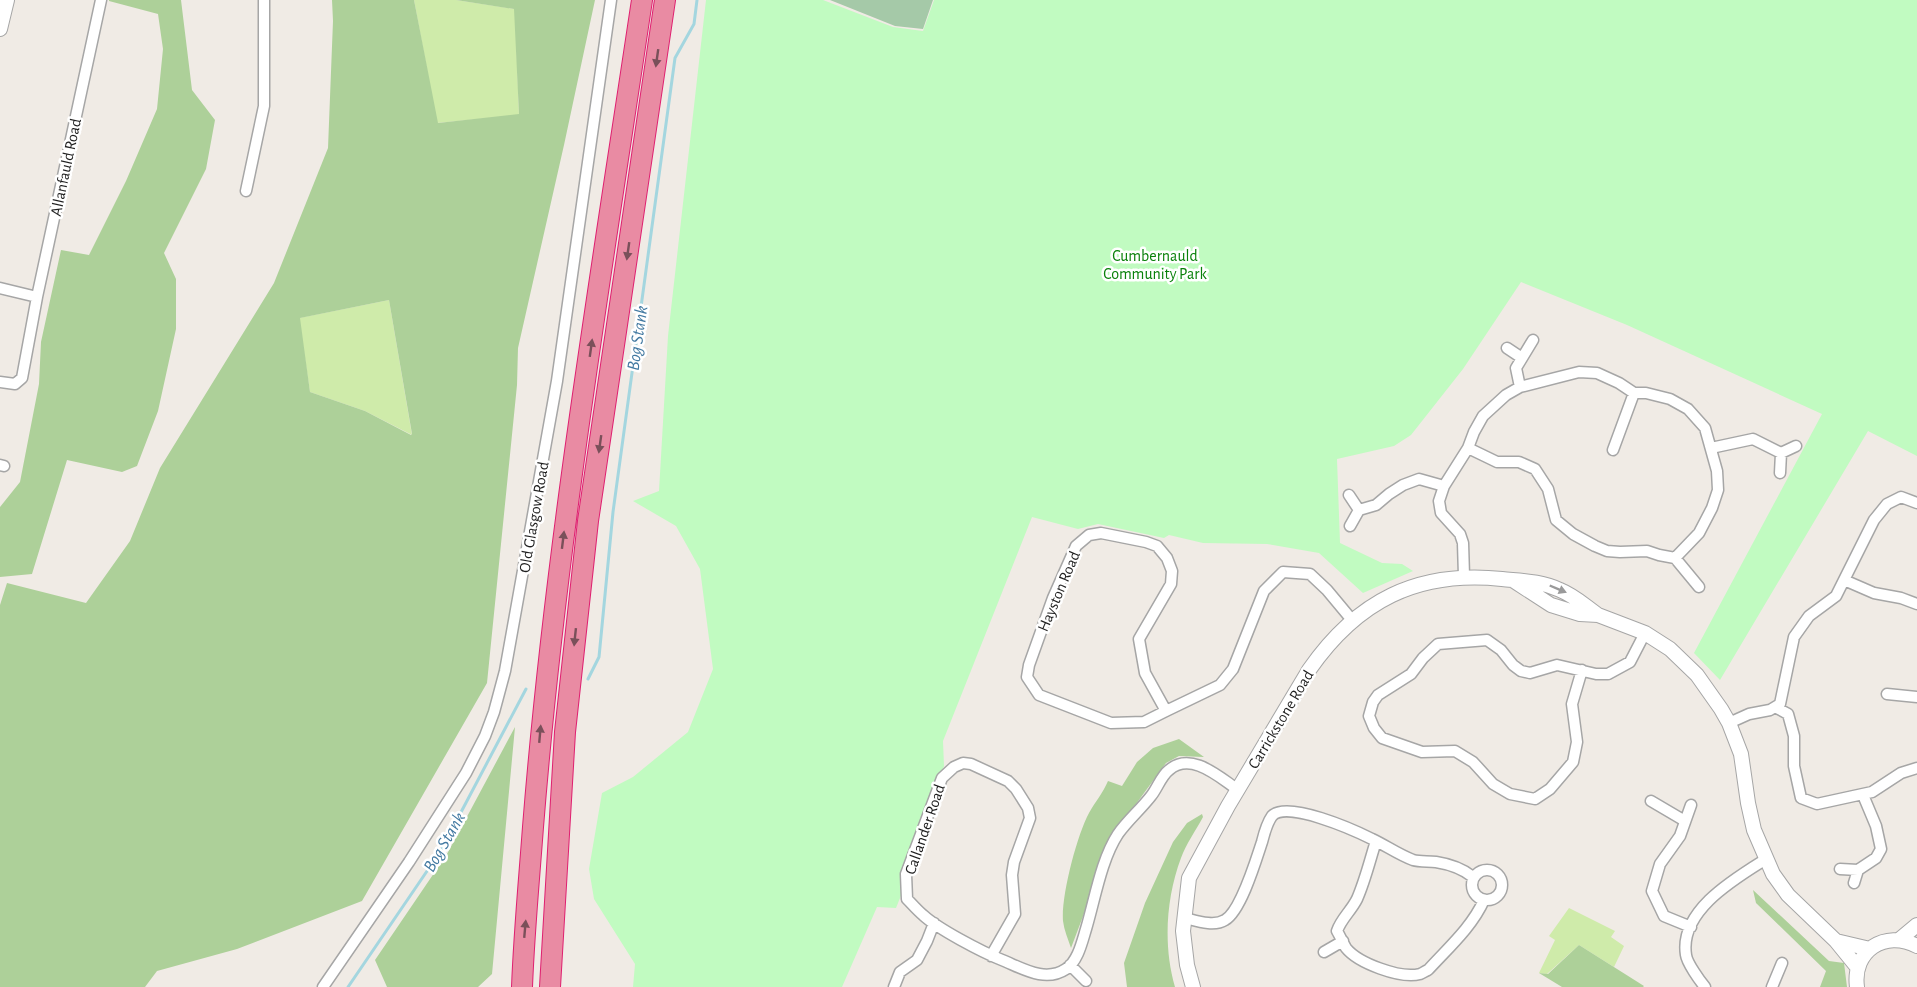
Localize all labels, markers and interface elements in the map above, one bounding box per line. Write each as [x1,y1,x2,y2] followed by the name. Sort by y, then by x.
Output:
[652,48,661,67] one-way arrow
[48,117,84,218] street label: Allanfauld Road
[624,241,633,260] one-way arrow
[1103,248,1207,283] park label: Cumbernauld Community Park
[625,304,651,372] water label: Bog Stank
[586,338,595,357] one-way arrow
[595,434,604,453] one-way arrow
[516,460,552,574] street label: Old Glasgow Road
[558,531,567,550] one-way arrow
[1035,549,1084,634] street label: Hayston Road
[1549,585,1567,594] one-way arrow
[571,628,580,647] one-way arrow
[1245,667,1317,772] street label: Carrickstone Road
[535,725,545,744] one-way arrow
[902,782,948,877] street label: Callander Road
[421,810,469,875] water label: Bog Stank
[520,919,530,938] one-way arrow

